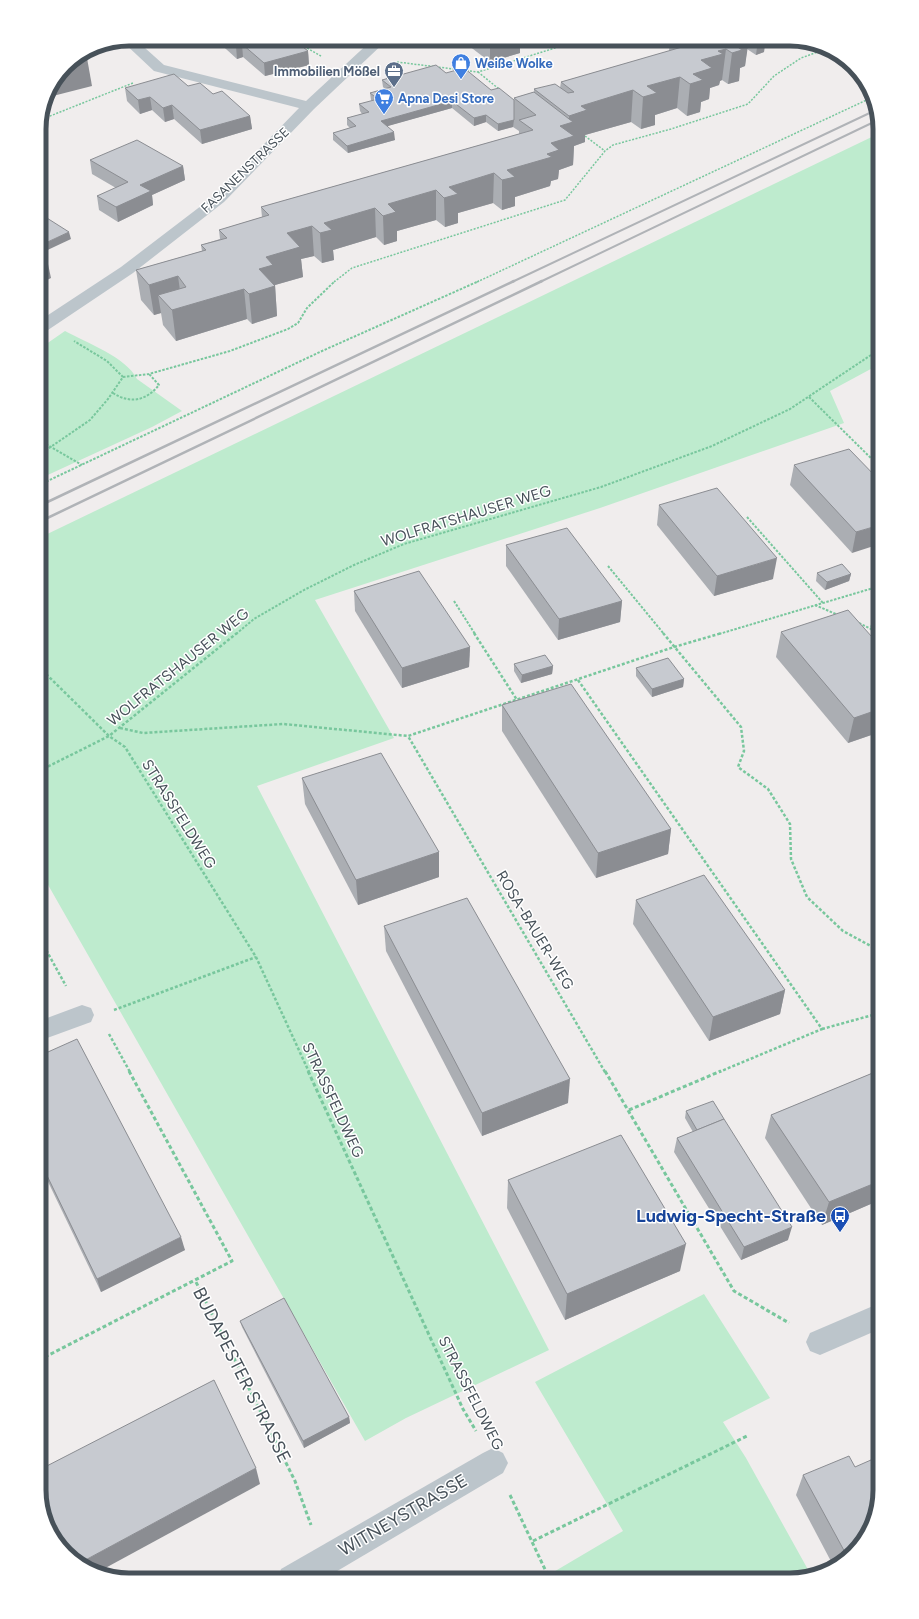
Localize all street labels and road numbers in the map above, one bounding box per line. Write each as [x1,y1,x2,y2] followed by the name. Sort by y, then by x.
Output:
[198,124,292,216] street label: FASANENSTRASSE
[379,482,553,550] street label: WOLFRATSHAUSER WEG
[104,604,252,730] street label: WOLFRATSHAUSER WEG
[138,756,220,872] street label: STRASSFELDWEG
[492,867,578,993] street label: ROSA-BAUER-WEG
[298,1039,368,1161] street label: STRASSFELDWEG
[188,1284,296,1466] street label: BUDAPESTER STRASSE
[435,1333,507,1453] street label: STRASSFELDWEG
[335,1469,471,1561] street label: WITNEYSTRASSE

